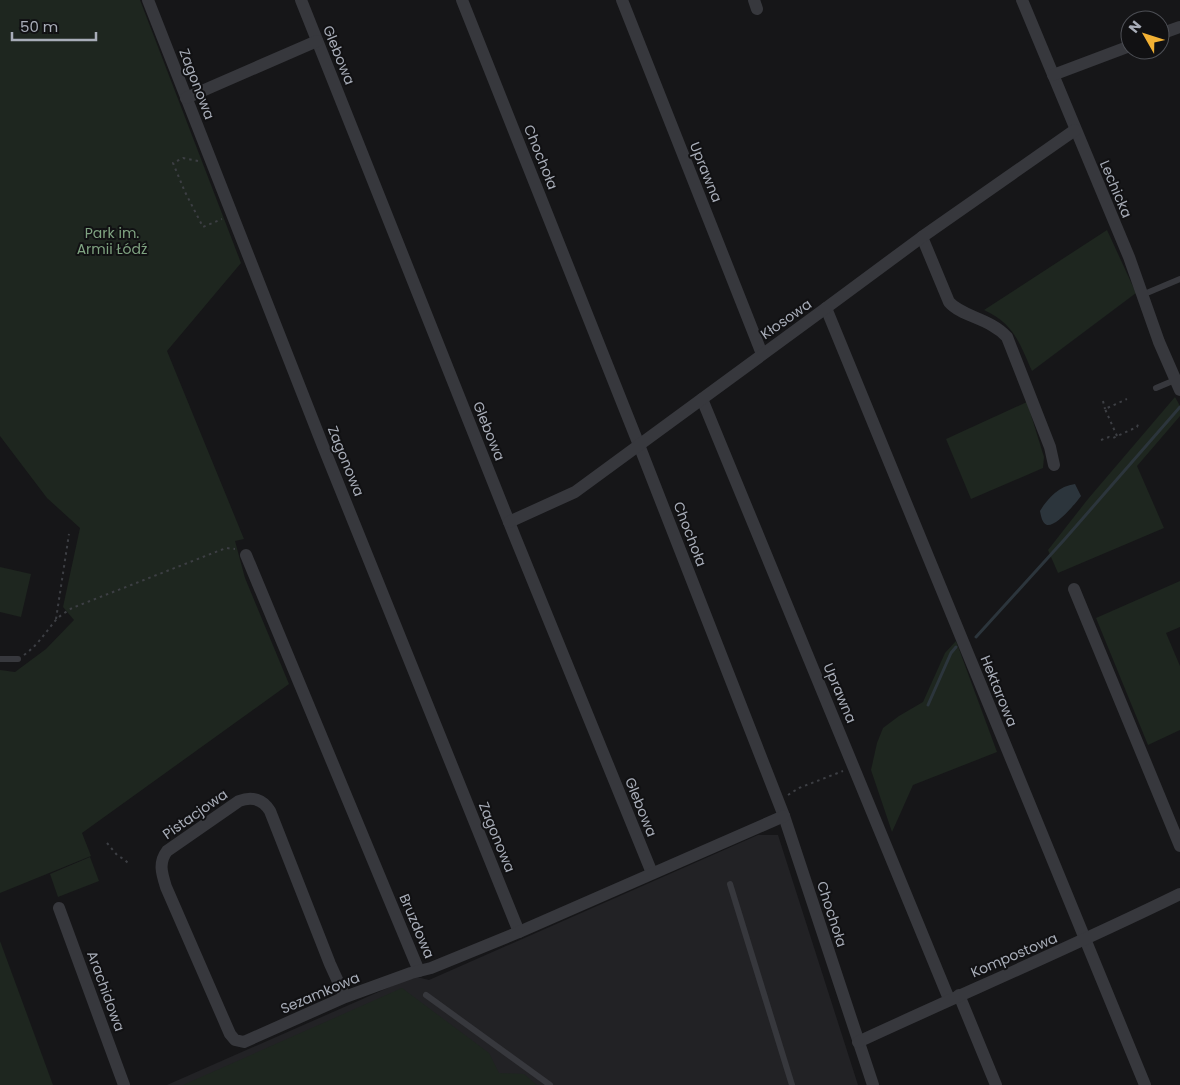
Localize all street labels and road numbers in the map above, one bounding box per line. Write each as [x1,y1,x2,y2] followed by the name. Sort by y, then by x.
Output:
[318,22,360,88] street label: Glebowa
[174,46,220,122] street label: Zagonowa
[519,122,563,192] street label: Chochoła
[685,139,727,205] street label: Uprawna
[1095,157,1137,221] street label: Lechicka
[756,294,816,344] street label: Kłosowa
[468,398,510,464] street label: Glebowa
[323,423,369,499] street label: Zagonowa
[668,499,712,569] street label: Chochoła
[976,652,1022,730] street label: Hektarowa
[818,660,862,726] street label: Uprawna
[620,774,662,840] street label: Glebowa
[158,784,232,844] street label: Pistacjowa
[474,799,520,875] street label: Zagonowa
[812,879,852,949] street label: Chochoła
[394,891,440,961] street label: Bruzdowa
[968,928,1060,982] street label: Kompostowa
[82,948,130,1034] street label: Arachidowa
[277,967,363,1019] street label: Sezamkowa

